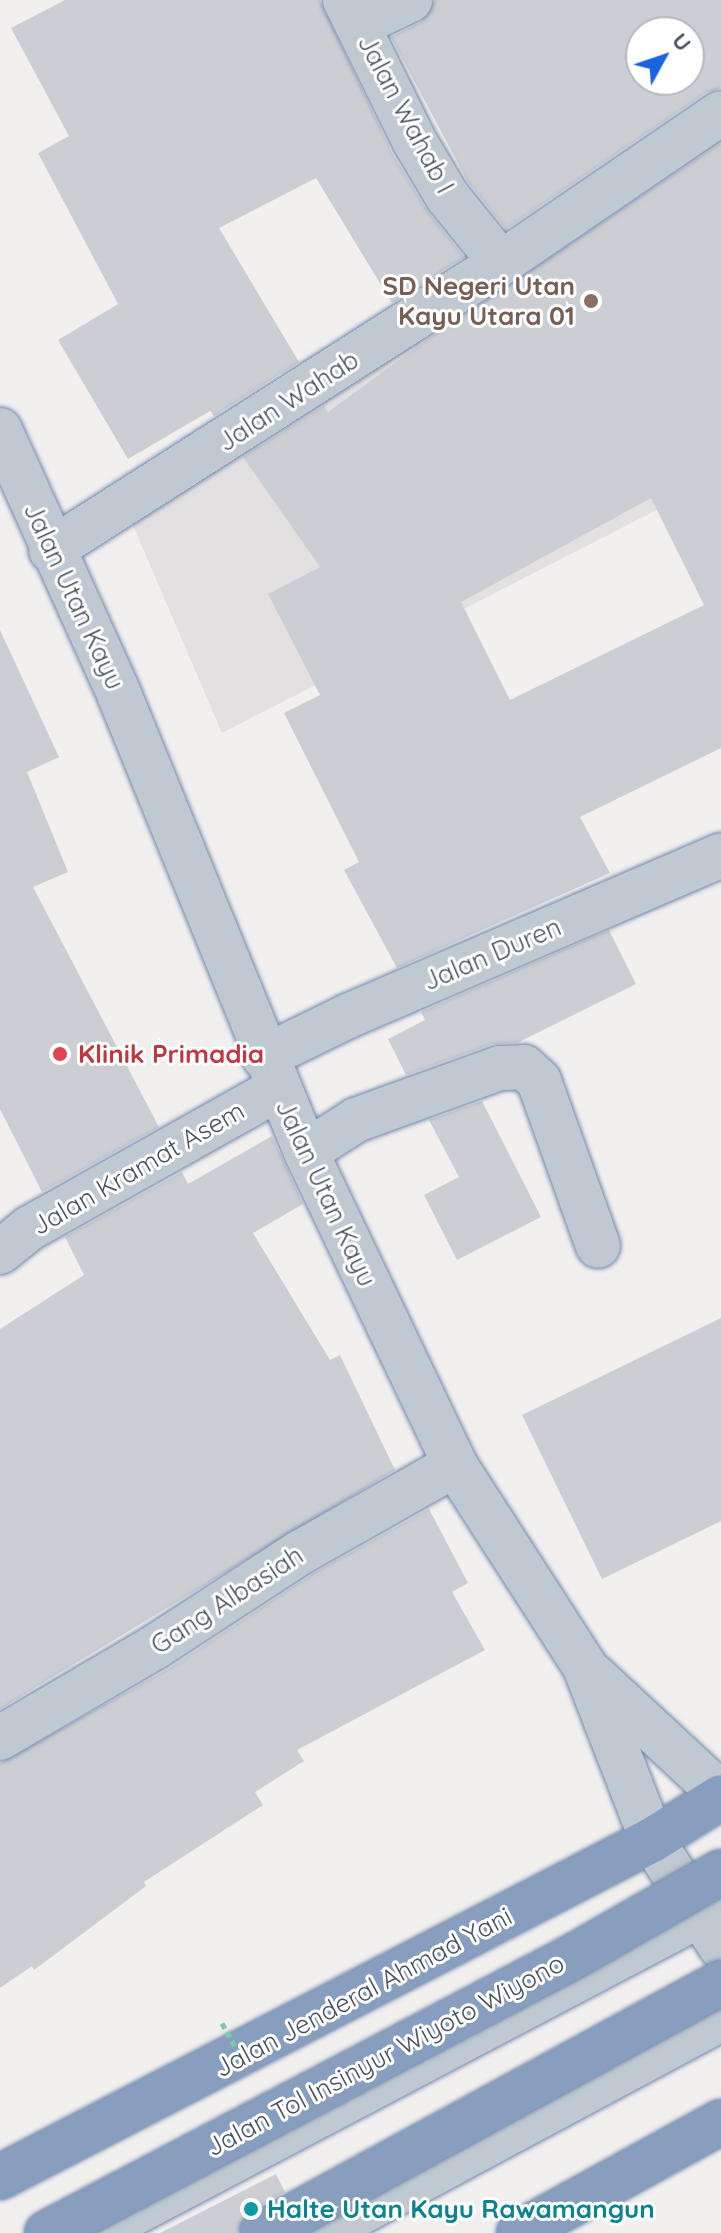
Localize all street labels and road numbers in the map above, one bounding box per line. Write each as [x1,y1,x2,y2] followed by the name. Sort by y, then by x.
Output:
[351,29,461,199] street label: Jalan Wahab I
[212,344,364,458] street label: Jalan Wahab
[17,498,131,694] street label: Jalan Utan Kayu
[418,911,566,997] street label: Jalan Duren
[26,1094,250,1242] street label: Jalan Kramat Asem
[269,1095,383,1291] street label: Jalan Utan Kayu
[145,1539,309,1661] street label: Gang Albasiah
[209,1900,517,2084] street label: Jalan Jenderal Ahmad Yani
[201,1947,569,2163] street label: Jalan Tol Insinyur Wiyoto Wiyono

